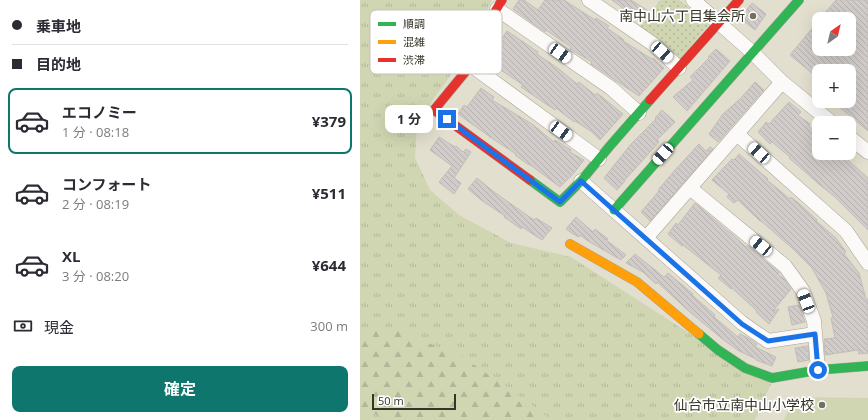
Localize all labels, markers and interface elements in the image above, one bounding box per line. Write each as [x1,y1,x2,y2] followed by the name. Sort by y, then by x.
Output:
[619,6,745,25] place label: 南中山六丁目集会所
[370,10,502,74] legend
[748,11,758,21] marker: 南中山六丁目集会所
[812,12,856,56] north arrow
[812,12,856,160] map controls
[36,16,81,36] text: 乗車地
[403,16,425,31] text: 順調
[403,34,425,49] text: 混雑
[649,40,675,64] car
[547,41,573,65] car
[403,52,425,67] text: 渋滞
[36,54,81,74] text: 目的地
[812,64,856,108] button: +
[62,102,137,122] text: エコノミー
[14,103,50,139] icon: car
[385,105,433,133] callout: 1 分
[397,110,421,128] text: 1 分
[438,110,456,128] route end
[312,111,346,131] text: ¥379
[812,116,856,160] button: −
[548,119,574,143] car
[62,123,129,141] text: 1 分 · 08:18
[651,141,675,167] car
[746,141,772,165] car
[62,174,152,194] text: コンフォート
[14,175,50,211] icon: car
[312,183,346,203] text: ¥511
[62,195,129,213] text: 2 分 · 08:19
[748,234,774,258] car
[62,246,80,266] text: XL
[14,247,50,283] icon: car
[312,255,346,275] text: ¥644
[62,267,129,285] text: 3 分 · 08:20
[796,288,816,314] car
[12,315,34,337] icon: cash
[44,317,74,337] text: 現金
[310,317,348,335] text: 300 m
[809,361,827,379] route start
[12,366,348,412] button: 確定
[372,392,456,411] scale bar
[378,393,404,408] text: 50 m
[674,395,814,414] place label: 仙台市立南中山小学校
[817,400,827,410] marker: 仙台市立南中山小学校

